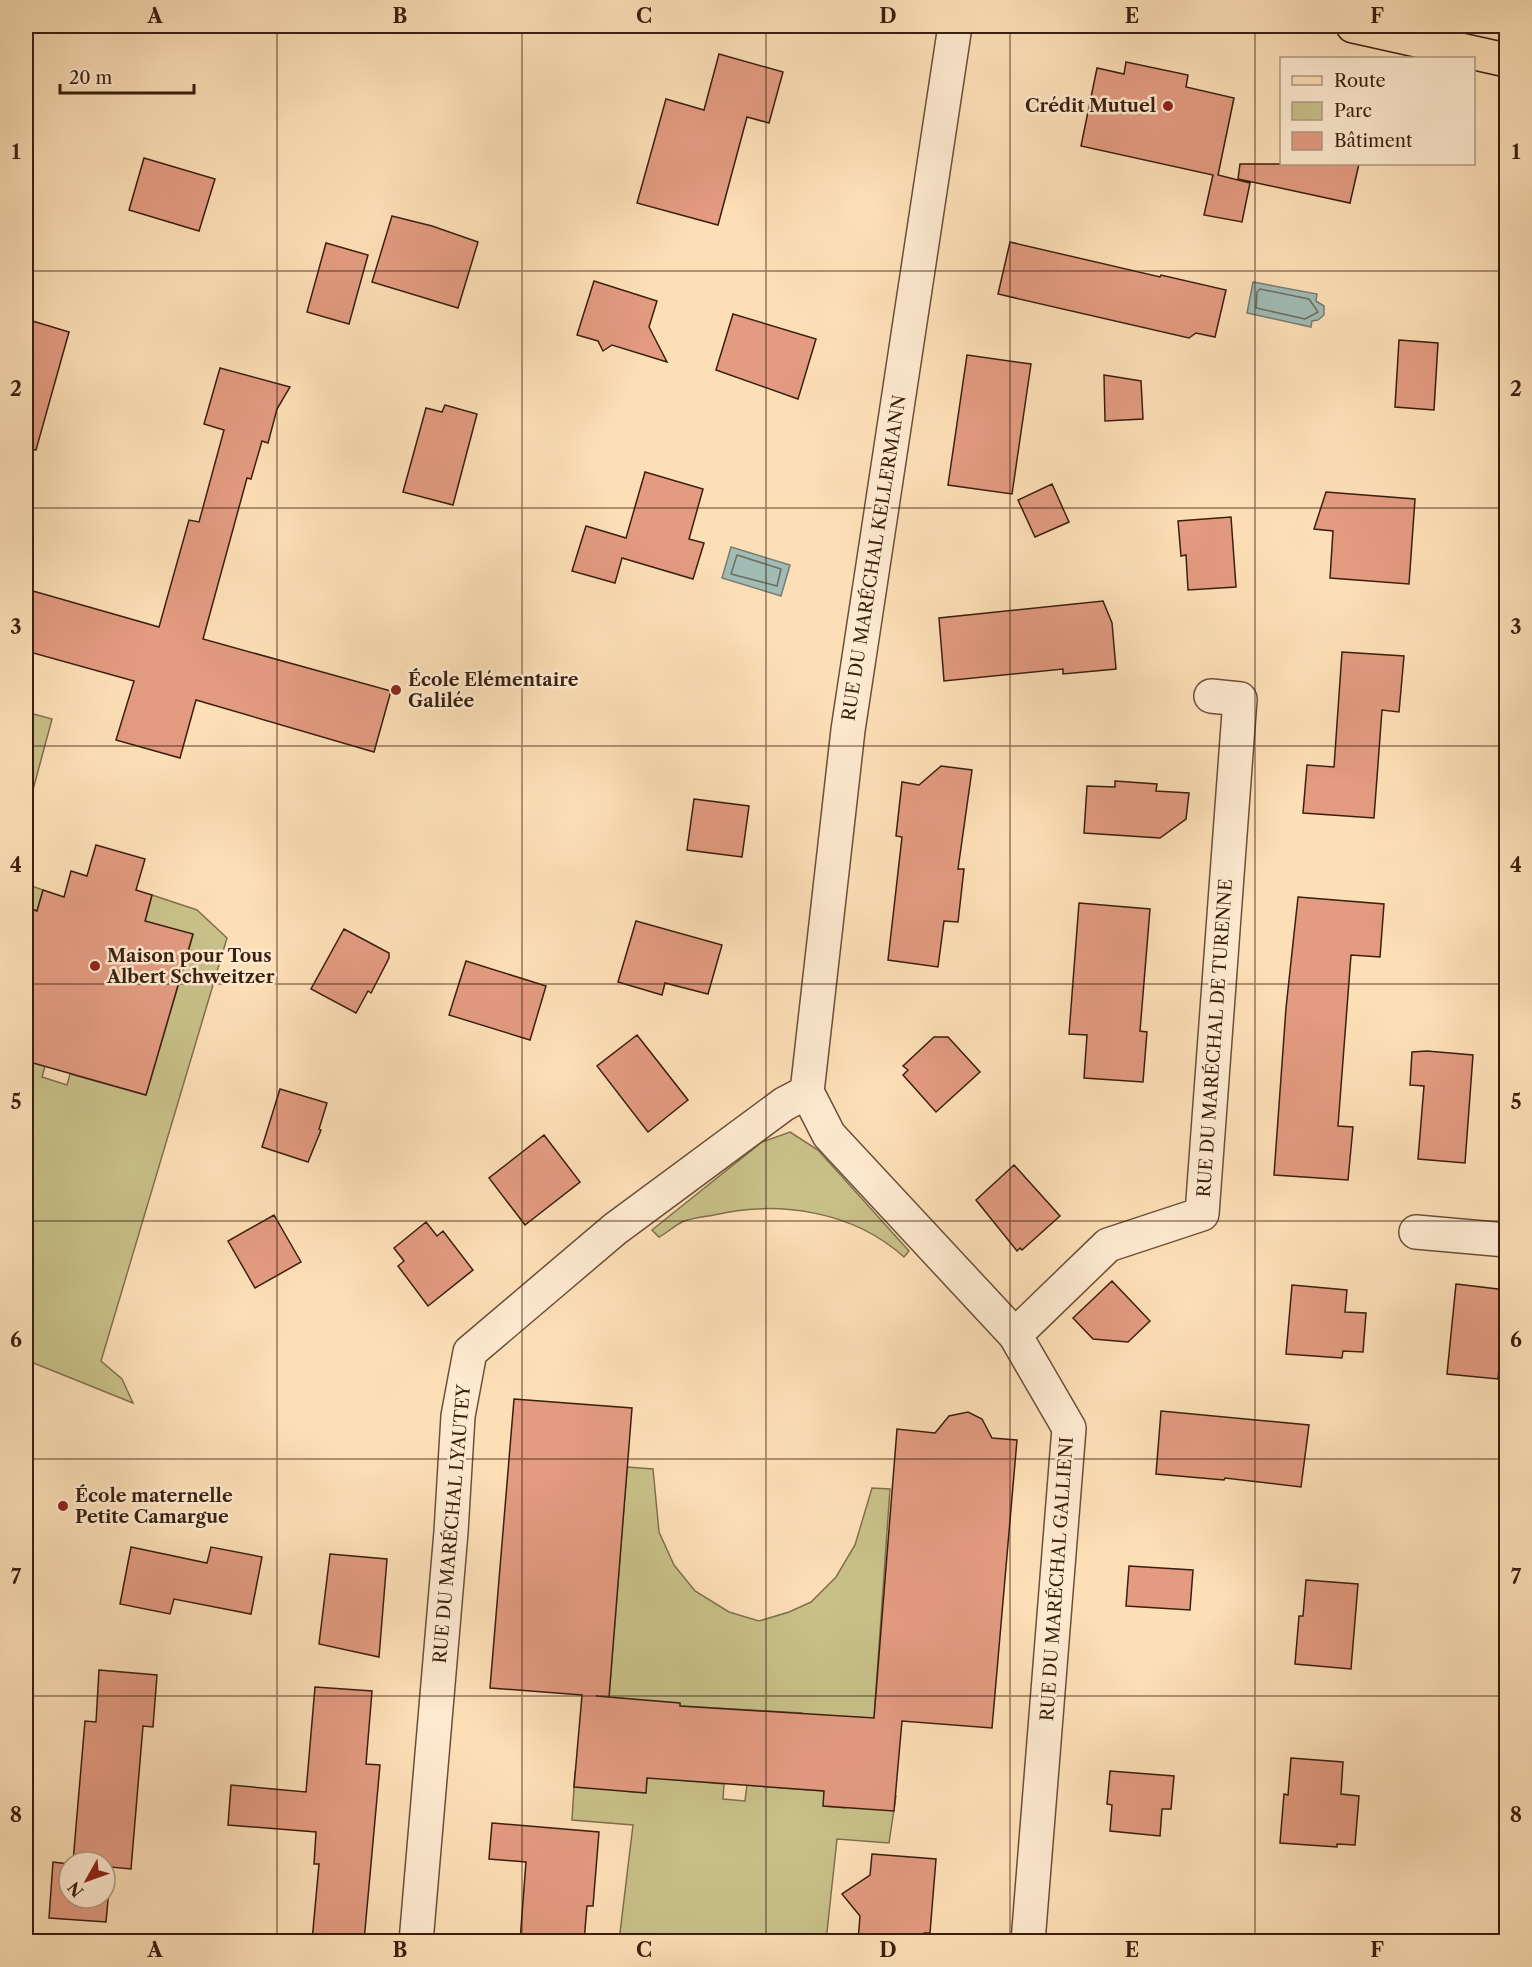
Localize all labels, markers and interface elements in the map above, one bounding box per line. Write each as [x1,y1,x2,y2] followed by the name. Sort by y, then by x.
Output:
[146,4,163,28] text: A
[393,4,408,28] text: B
[636,4,652,28] text: C
[879,4,897,28] text: D
[1125,4,1139,28] text: E
[1370,4,1384,28] text: F
[60,57,194,95] scale bar
[1280,57,1475,165] legend
[69,67,113,89] text: 20 m
[1334,70,1386,92] text: Route
[1025,95,1156,117] place label: Crédit Mutuel
[1161,99,1175,113] marker: Crédit Mutuel
[1334,100,1372,122] text: Parc
[1334,130,1413,152] text: Bâtiment
[12,140,21,164] text: 1
[1512,140,1521,164] text: 1
[10,377,22,401] text: 2
[1510,377,1522,401] text: 2
[836,393,911,723] street label: RUE DU MARÉCHAL KELLERMANN
[10,615,22,639] text: 3
[1510,615,1522,639] text: 3
[408,668,579,712] place label: École Elémentaire Galilée
[389,683,403,697] marker: École Elémentaire Galilée
[10,853,22,877] text: 4
[1510,853,1522,877] text: 4
[1192,878,1237,1198] street label: RUE DU MARÉCHAL DE TURENNE
[106,945,275,988] place label: Maison pour Tous Albert Schweitzer
[88,959,102,973] marker: Maison pour Tous Albert Schweitzer
[10,1090,22,1114] text: 5
[1510,1090,1522,1114] text: 5
[10,1328,22,1352] text: 6
[1510,1328,1522,1352] text: 6
[428,1382,475,1664] street label: RUE DU MARÉCHAL LYAUTEY
[1035,1436,1078,1722] street label: RUE DU MARÉCHAL GALLIENI
[75,1484,233,1528] place label: École maternelle Petite Camargue
[56,1499,70,1513] marker: École maternelle Petite Camargue
[11,1565,22,1589] text: 7
[1511,1565,1522,1589] text: 7
[10,1803,22,1827] text: 8
[1510,1803,1522,1827] text: 8
[57,1850,117,1910] north arrow
[63,1878,88,1901] text: N
[146,1938,163,1962] text: A
[393,1938,408,1962] text: B
[636,1938,652,1962] text: C
[879,1938,897,1962] text: D
[1125,1938,1139,1962] text: E
[1370,1938,1384,1962] text: F

